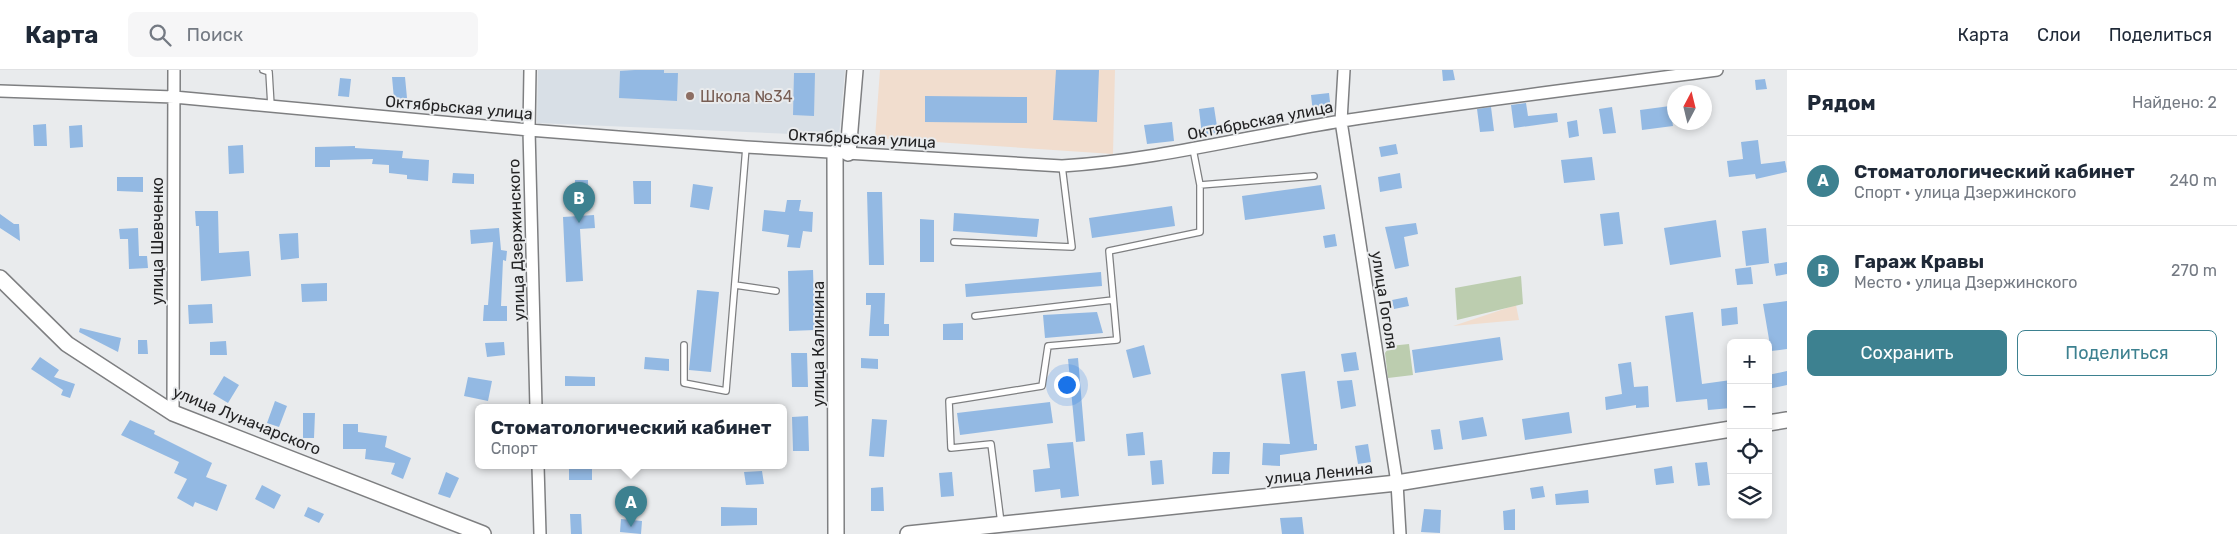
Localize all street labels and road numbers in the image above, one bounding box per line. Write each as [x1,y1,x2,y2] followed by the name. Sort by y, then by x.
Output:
[384,92,534,123] street label: Октябрьская улица
[1186,97,1335,144] street label: Октябрьская улица
[788,125,936,152] street label: Октябрьская улица
[504,159,529,321] street label: улица Дзержинского
[148,177,167,305] street label: улица Шевченко
[1367,250,1402,351] street label: улица Гоголя
[809,281,828,407] street label: улица Калинина
[170,382,324,459] street label: улица Луначарского
[1264,458,1374,489] street label: улица Ленина

